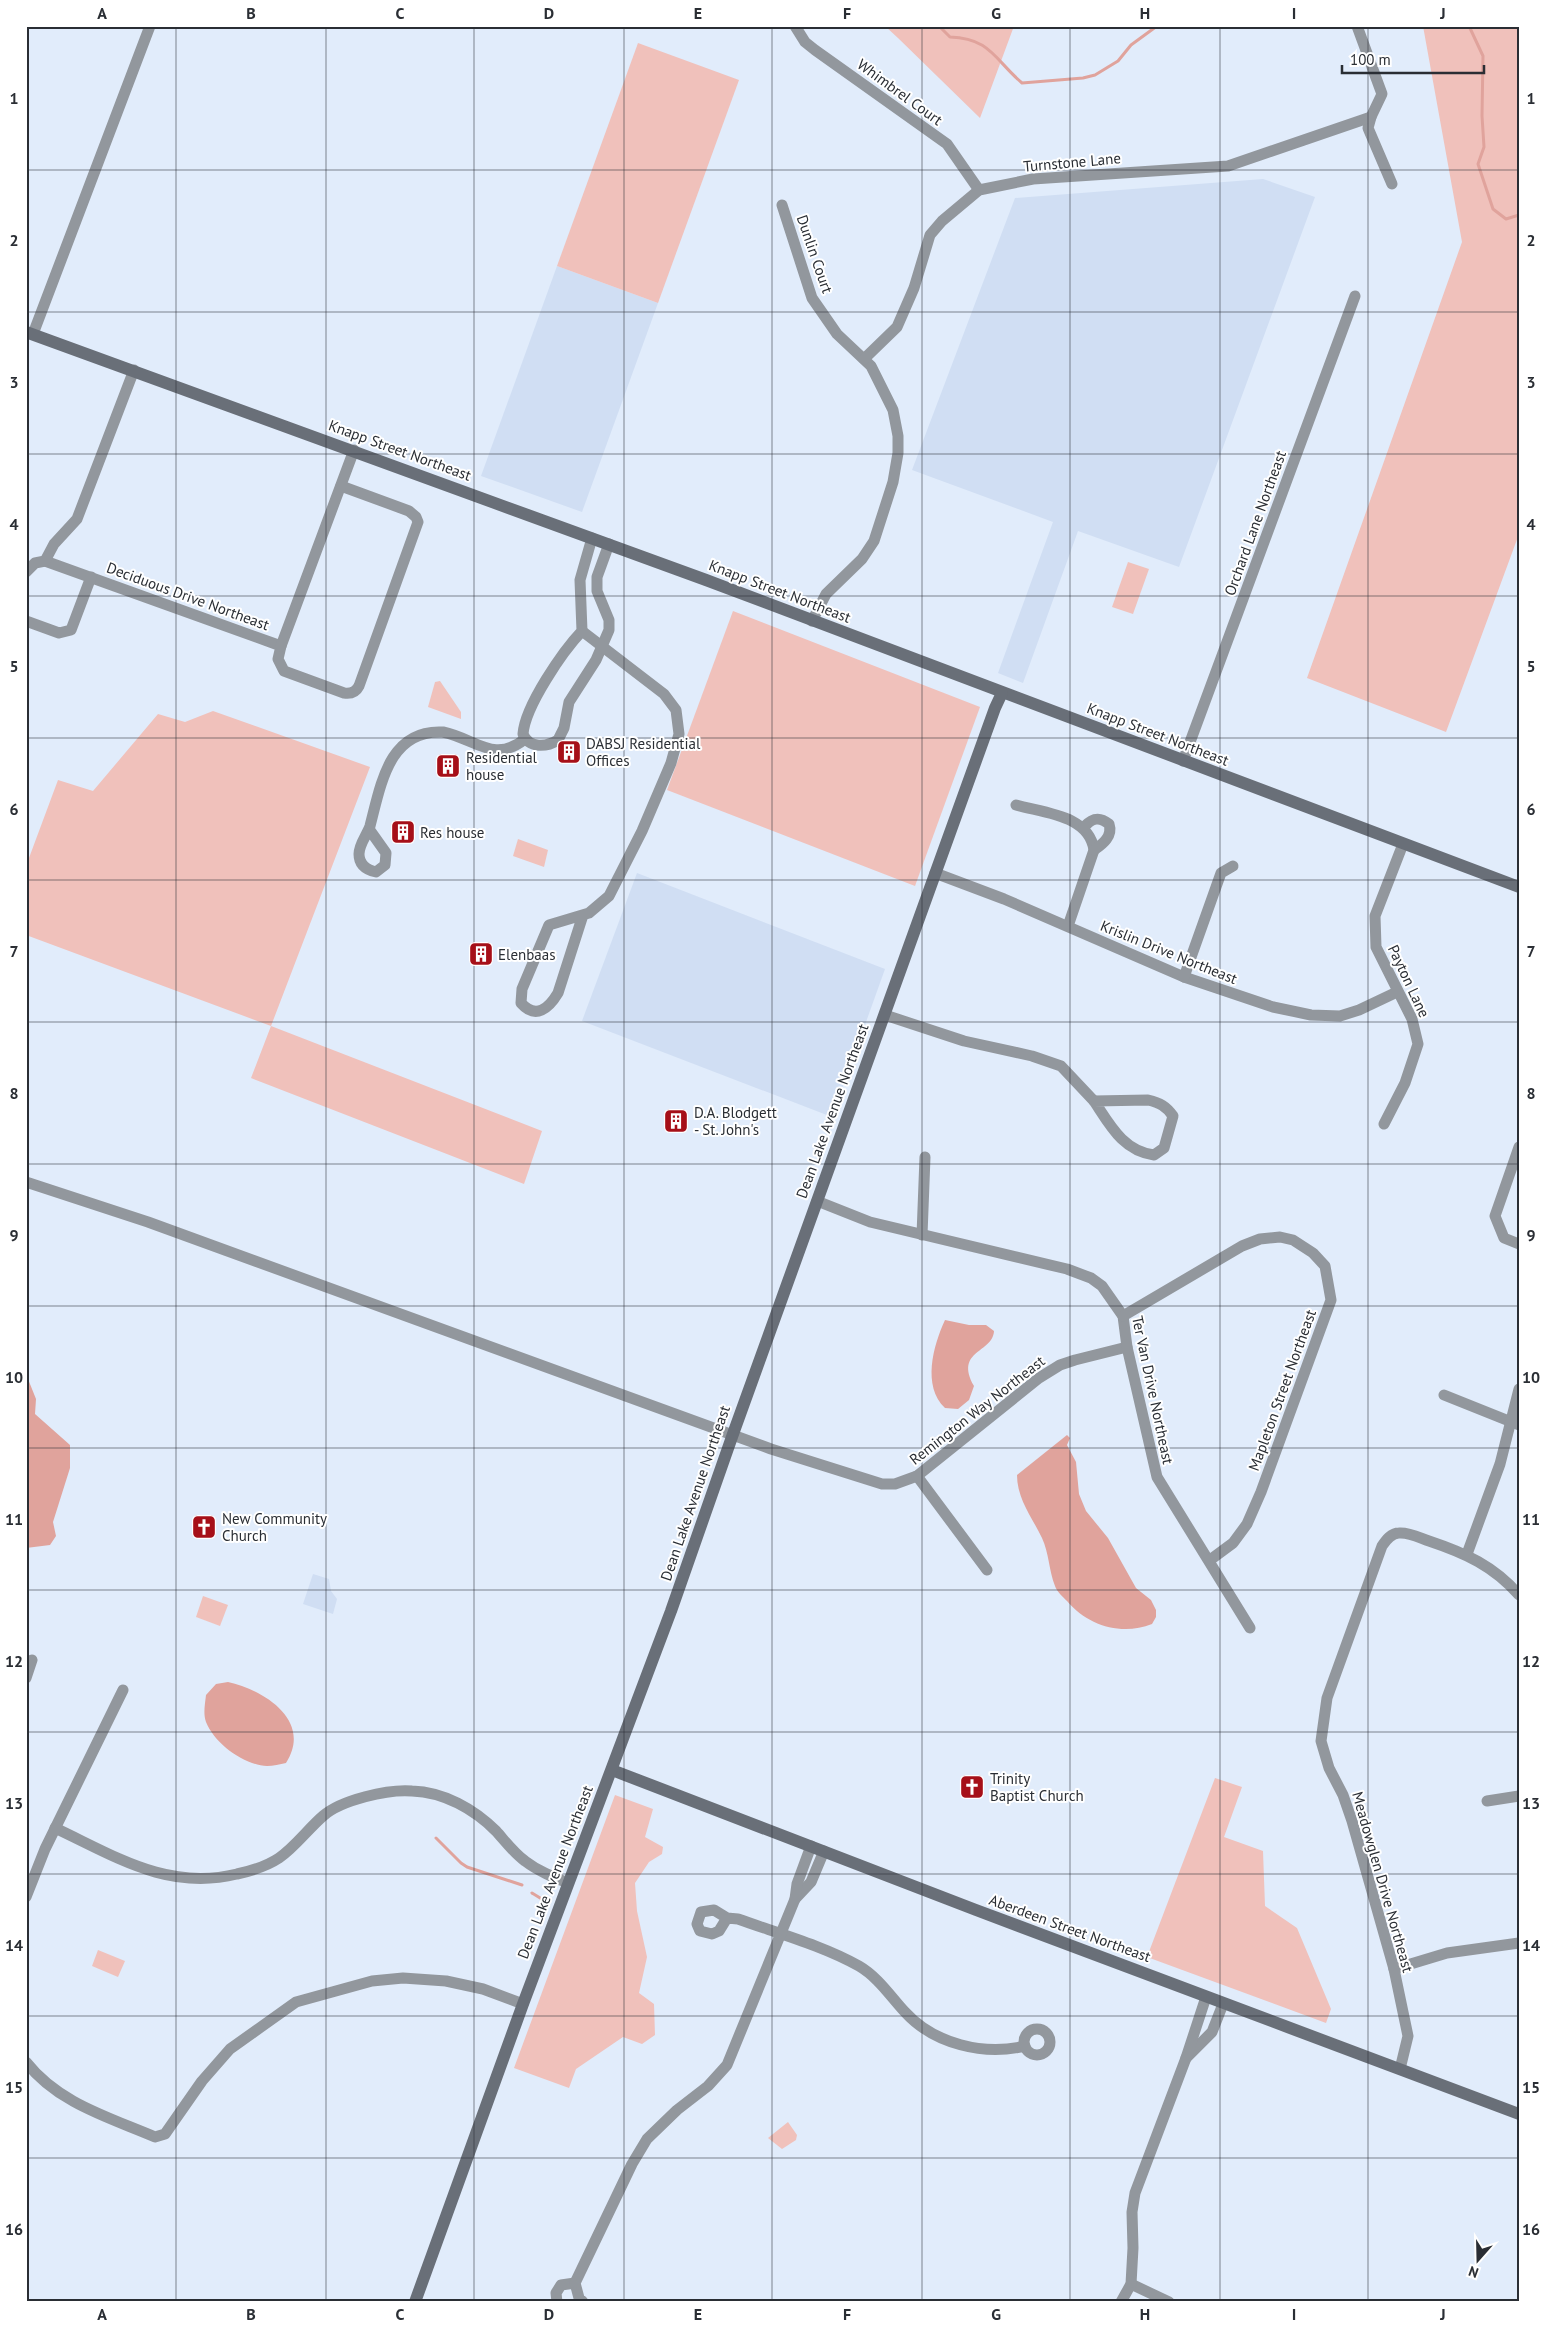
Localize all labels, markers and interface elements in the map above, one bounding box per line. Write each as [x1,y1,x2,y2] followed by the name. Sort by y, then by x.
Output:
[97,3,107,23] text: A
[246,3,256,23] text: B
[396,3,405,23] text: C
[544,3,554,23] text: D
[694,3,702,23] text: E
[843,3,851,23] text: F
[991,3,1001,23] text: G
[1140,3,1150,23] text: H
[1292,3,1296,23] text: I
[1439,3,1446,23] text: J
[1342,42,1485,74] scale bar
[1350,50,1391,69] text: 100 m
[854,55,946,129] street label: Whimbrel Court
[9,88,19,108] text: 1
[1526,88,1536,108] text: 1
[1022,148,1122,176] street label: Turnstone Lane
[793,212,837,296] street label: Dunlin Court
[9,230,19,250] text: 2
[1526,230,1536,250] text: 2
[9,372,19,392] text: 3
[1526,372,1536,392] text: 3
[326,415,474,485] street label: Knapp Street Northeast
[1220,448,1290,598] street label: Orchard Lane Northeast
[9,514,19,534] text: 4
[1526,514,1536,534] text: 4
[706,555,854,627] street label: Knapp Street Northeast
[104,558,272,634] street label: Deciduous Drive Northeast
[9,656,19,676] text: 5
[1526,656,1536,676] text: 5
[1084,698,1232,770] street label: Knapp Street Northeast
[586,734,701,770] place label: DABSJ Residential Offices
[556,739,582,765] building icon: DABSJ Residential Offices
[466,748,538,784] place label: Residential house
[435,753,461,779] building icon: Residential house
[9,799,19,819] text: 6
[1526,799,1536,819] text: 6
[390,819,416,845] building icon: Res house
[420,823,484,842] place label: Res house
[1098,916,1240,988] street label: Krislin Drive Northeast
[9,941,19,961] text: 7
[468,941,494,967] building icon: Elenbaas
[1526,941,1536,961] text: 7
[1384,942,1434,1020] street label: Payton Lane
[498,945,556,964] place label: Elenbaas
[792,1021,872,1201] street label: Dean Lake Avenue Northeast
[9,1083,19,1103] text: 8
[1526,1083,1536,1103] text: 8
[694,1103,777,1139] place label: D.A. Blodgett - St. John's
[663,1108,689,1134] building icon: D.A. Blodgett - St. John's
[9,1225,19,1245] text: 9
[1526,1225,1536,1245] text: 9
[1244,1307,1320,1473] street label: Mapleton Street Northeast
[1128,1314,1178,1466] street label: Ter Van Drive Northeast
[906,1351,1048,1469] street label: Remington Way Northeast
[5,1367,23,1387] text: 10
[1522,1367,1540,1387] text: 10
[656,1403,734,1583] street label: Dean Lake Avenue Northeast
[5,1509,23,1529] text: 11
[222,1509,327,1545] place label: New Community Church
[1522,1509,1540,1529] text: 11
[191,1514,217,1540] church icon: New Community Church
[5,1651,23,1671] text: 12
[1522,1651,1540,1671] text: 12
[990,1769,1084,1805] place label: Trinity Baptist Church
[959,1774,985,1800] church icon: Trinity Baptist Church
[513,1783,597,1961] street label: Dean Lake Avenue Northeast
[1348,1789,1418,1975] street label: Meadowglen Drive Northeast
[5,1793,23,1813] text: 13
[1522,1793,1540,1813] text: 13
[987,1890,1153,1966] street label: Aberdeen Street Northeast
[5,1935,23,1955] text: 14
[1522,1935,1540,1955] text: 14
[5,2077,23,2097] text: 15
[1522,2077,1540,2097] text: 15
[5,2219,23,2239] text: 16
[1522,2219,1540,2239] text: 16
[1452,2236,1502,2286] north arrow
[1466,2262,1481,2282] text: N
[97,2304,107,2324] text: A
[246,2304,256,2324] text: B
[396,2304,405,2324] text: C
[544,2304,554,2324] text: D
[694,2304,702,2324] text: E
[843,2304,851,2324] text: F
[991,2304,1001,2324] text: G
[1140,2304,1150,2324] text: H
[1292,2304,1296,2324] text: I
[1439,2304,1446,2324] text: J

